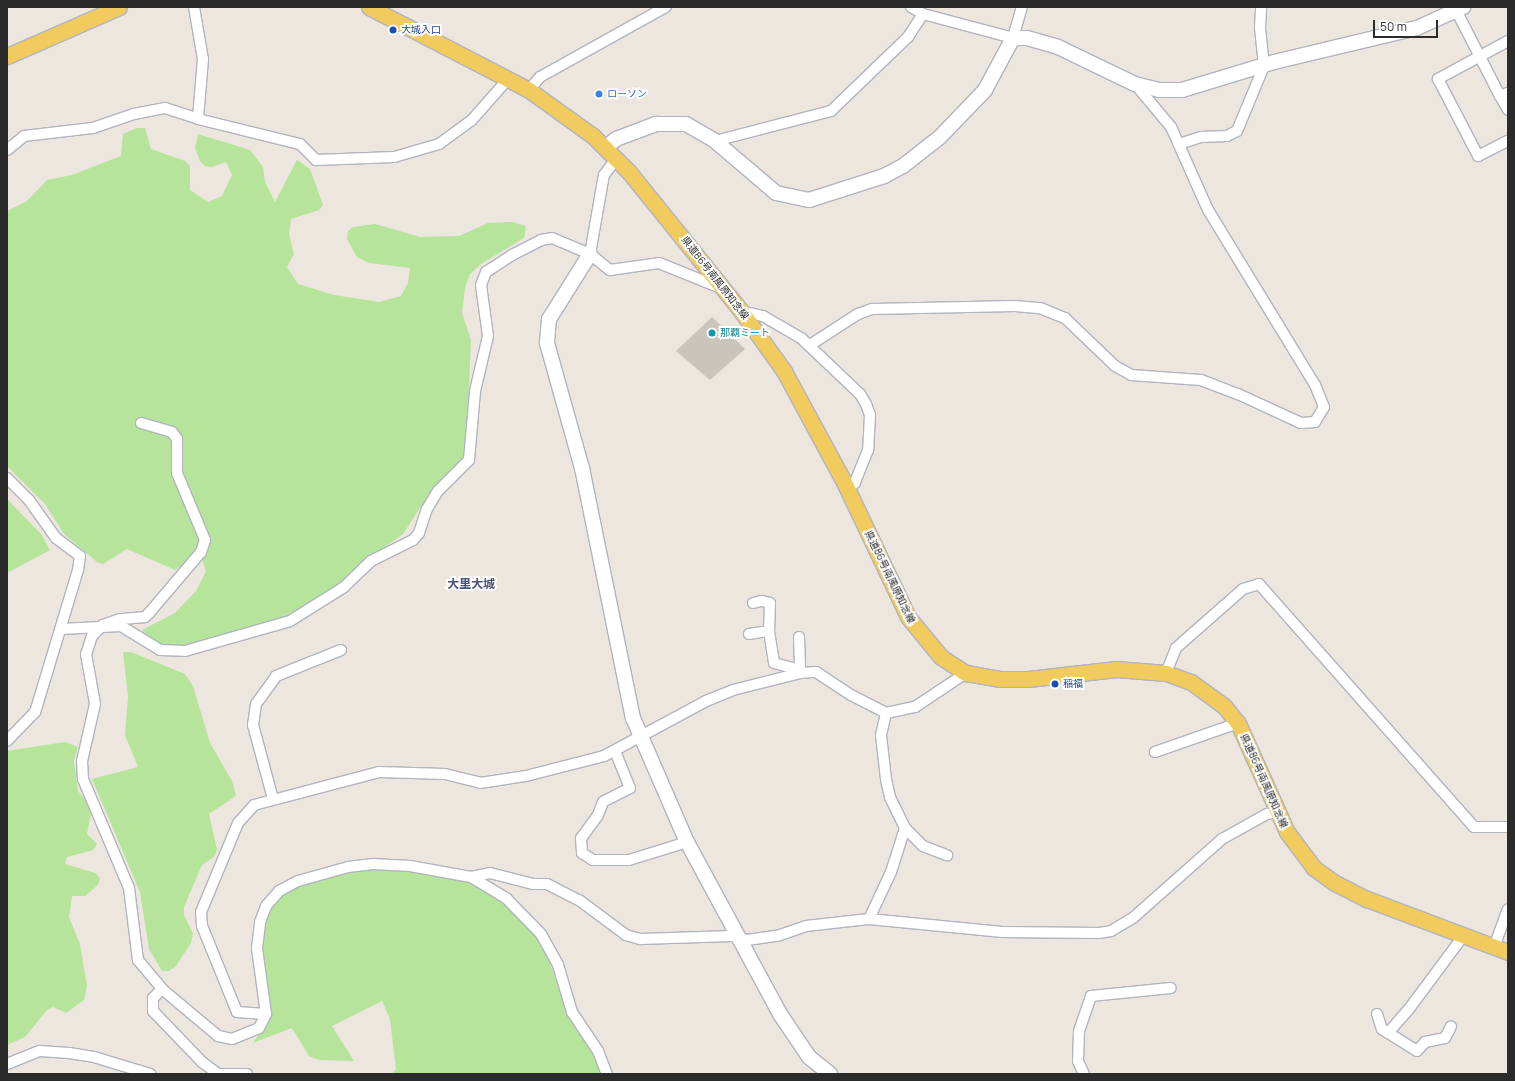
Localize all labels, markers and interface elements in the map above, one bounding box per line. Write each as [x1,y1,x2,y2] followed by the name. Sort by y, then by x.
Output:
[1375,12,1440,38] scale bar
[1380,18,1407,35] text: 50 m
[401,24,441,36] place label: 大城入口
[388,25,398,35] marker: 大城入口
[607,88,647,100] place label: ローソン
[594,89,604,99] marker: ローソン
[679,234,751,322] street label: 県道86号南風原知念線
[720,327,770,339] place label: 那覇ミート
[707,328,717,338] marker: 那覇ミート
[862,529,918,625] street label: 県道86号南風原知念線
[447,577,495,591] district label: 大里大城
[1063,678,1083,690] place label: 稲福
[1050,679,1060,689] marker: 稲福
[1238,732,1290,830] street label: 県道86号南風原知念線

